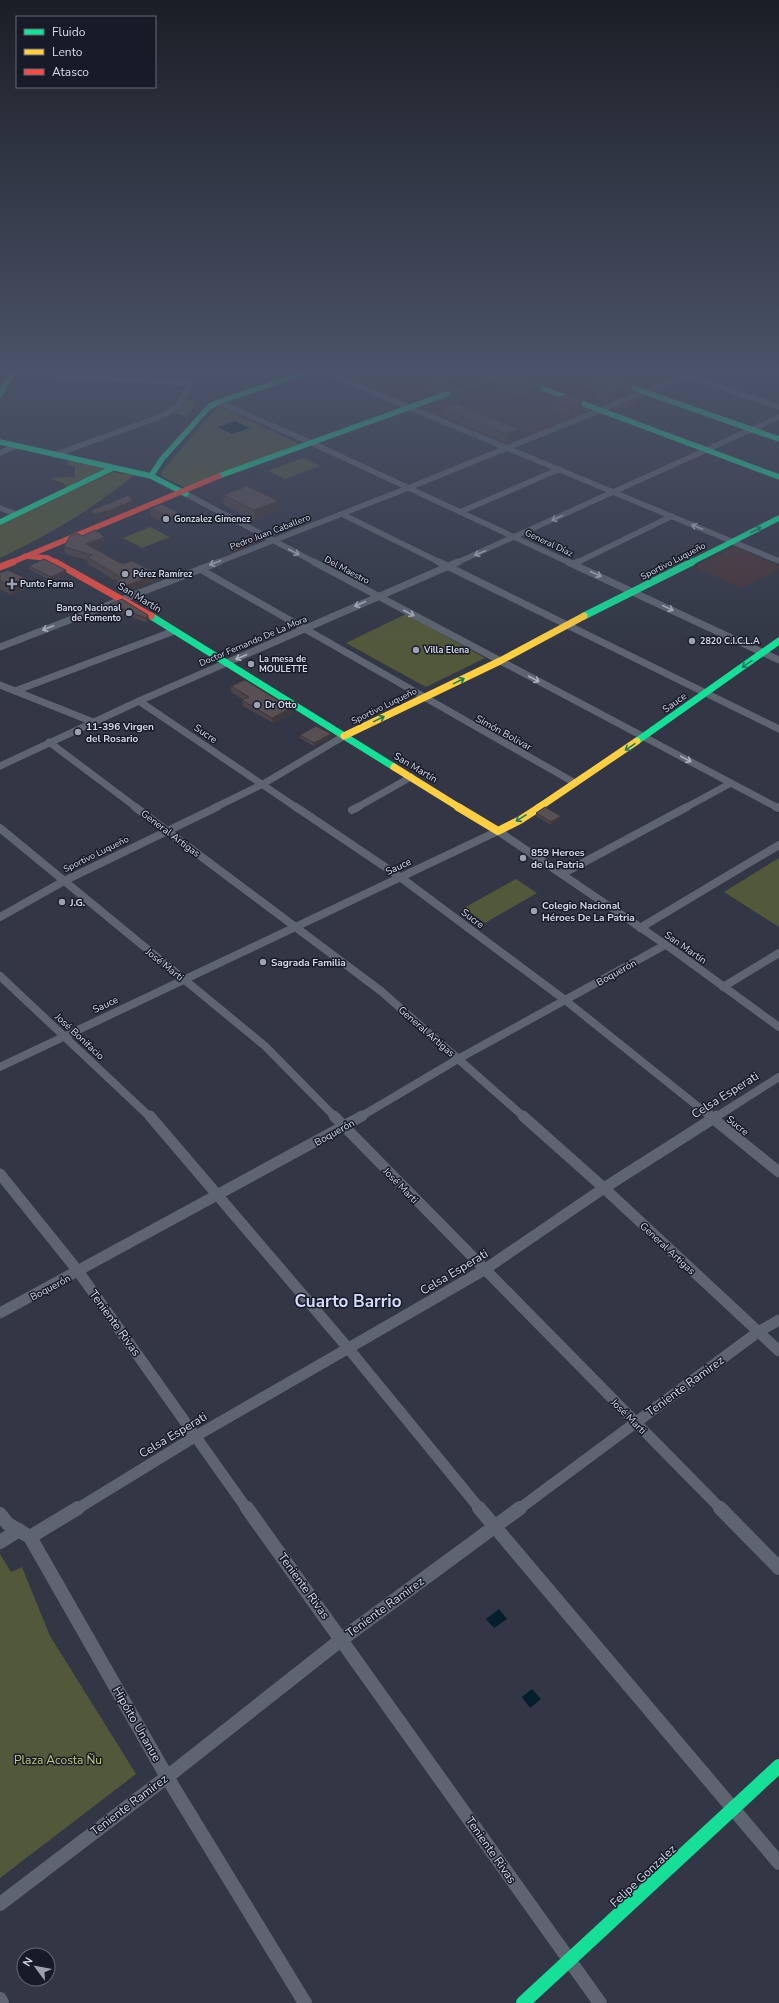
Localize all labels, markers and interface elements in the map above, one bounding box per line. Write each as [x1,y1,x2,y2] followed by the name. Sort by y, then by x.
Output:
[16,16,156,88] legend
[52,24,86,40] text: Fluido
[52,44,83,60] text: Lento
[52,64,89,80] text: Atasco
[228,511,312,553] street label: Pedro Juan Caballero
[174,513,251,525] place label: Gonzalez Gimenez
[161,514,171,524] marker: Gonzalez Gimenez
[551,515,563,522] one-way arrow
[692,522,704,530] one-way arrow
[750,526,762,533] one-way arrow
[523,527,575,559] street label: General Díaz
[638,539,708,583] street label: Sportivo Luqueño
[288,549,300,556] one-way arrow
[474,549,486,557] one-way arrow
[322,553,372,587] street label: Del Maestro
[210,560,222,567] one-way arrow
[133,568,193,580] place label: Pérez Ramírez
[120,569,130,579] marker: Pérez Ramírez
[590,571,602,579] one-way arrow
[20,578,74,590] place label: Punto Farma
[7,579,17,589] marker: Punto Farma
[115,579,164,616] street label: San Martín
[355,601,367,609] one-way arrow
[56,602,121,624] place label: Banco Nacional de Fomento
[662,605,674,612] one-way arrow
[124,608,134,618] marker: Banco Nacional de Fomento
[403,610,415,617] one-way arrow
[197,613,309,669] street label: Doctor Fernando De La Mora
[42,625,54,633] one-way arrow
[700,635,760,647] place label: 2820 C.I.C.L.A
[687,636,697,646] marker: 2820 C.I.C.L.A
[423,644,469,656] place label: Villa Elena
[411,645,421,655] marker: Villa Elena
[236,653,248,661] one-way arrow
[259,653,308,675] place label: La mesa de MOULETTE
[246,659,256,669] marker: La mesa de MOULETTE
[742,660,753,668] one-way arrow
[528,676,540,683] one-way arrow
[452,677,464,684] one-way arrow
[349,685,419,727] street label: Sportivo Luqueño
[660,689,690,716] street label: Sauce
[265,699,297,711] place label: Dr Otto
[252,700,262,710] marker: Dr Otto
[473,712,535,754] street label: Simón Bolivar
[372,715,384,722] one-way arrow
[86,720,154,746] place label: 11-396 Virgen del Rosario
[191,721,220,747] street label: Sucre
[73,727,83,737] marker: 11-396 Virgen del Rosario
[624,743,635,751] one-way arrow
[391,749,440,786] street label: San Martín
[680,756,692,764] one-way arrow
[138,807,203,861] street label: General Artigas
[515,815,527,823] one-way arrow
[61,833,131,875] street label: Sportivo Luqueño
[531,846,585,872] place label: 859 Heroes de la Patria
[518,853,528,863] marker: 859 Heroes de la Patria
[383,855,414,879] street label: Sauce
[69,896,85,910] place label: J.G.
[57,897,67,907] marker: J.G.
[542,899,635,925] place label: Colegio Nacional Héroes De La Patria
[458,906,487,932] street label: Sucre
[529,906,539,916] marker: Colegio Nacional Héroes De La Patria
[661,928,709,968] street label: San Martín
[142,945,186,984] street label: José Marti
[271,956,346,970] place label: Sagrada Familia
[594,956,639,990] street label: Boquerón
[258,957,268,967] marker: Sagrada Familia
[90,993,121,1017] street label: Sauce
[395,1003,458,1060] street label: General Artigas
[51,1009,107,1064] street label: José Bonifacio
[688,1068,762,1122] street label: Celsa Esperati
[723,1112,752,1139] street label: Sucre
[312,1116,357,1150] street label: Boquerón
[379,1164,421,1207] street label: José Marti
[637,1219,698,1278] street label: General Artigas
[417,1245,491,1299] street label: Celsa Esperati
[28,1271,73,1304] street label: Boquerón
[86,1287,145,1359] street label: Teniente Rivas
[295,1290,402,1313] district label: Cuarto Barrio
[643,1352,728,1420] street label: Teniente Ramirez
[607,1395,649,1438] street label: José Marti
[136,1408,210,1462] street label: Celsa Esperati
[275,1550,334,1622] street label: Teniente Rivas
[343,1573,428,1641] street label: Teniente Ramirez
[109,1684,165,1764] street label: Hipóito Unanue
[14,1752,102,1768] park label: Plaza Acosta Ñu
[87,1770,171,1839] street label: Teniente Ramirez
[462,1813,520,1887] street label: Teniente Rivas
[606,1841,680,1911] street label: Felipe Gonzalez
[16,1947,56,1987] north arrow
[19,1954,36,1969] text: N

